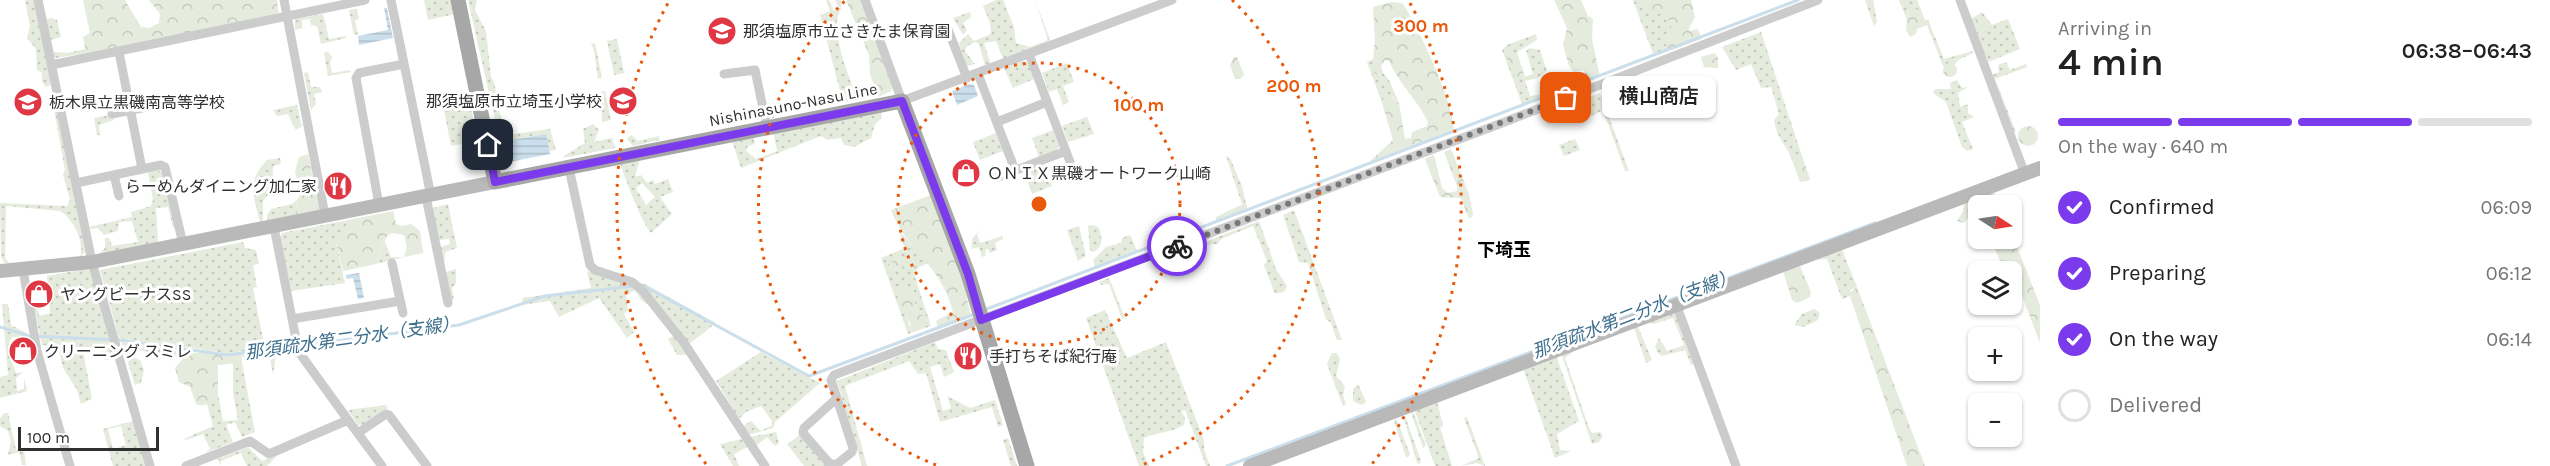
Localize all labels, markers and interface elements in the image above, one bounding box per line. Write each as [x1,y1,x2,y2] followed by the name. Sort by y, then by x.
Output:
[706,15,738,47] school or university icon: 那須塩原市立さきたま保育園
[1393,15,1449,37] text: 300 m
[2058,17,2152,40] text: Arriving in
[743,22,951,41] place label: 那須塩原市立さきたま保育園
[2402,38,2532,64] text: 06:38–06:43
[2058,39,2164,85] text: 4 min
[1540,72,1591,123] pin
[1266,75,1322,97] text: 200 m
[1602,77,1716,119] callout: 横山商店
[707,79,879,130] street label: Nishinasuno-Nasu Line
[1549,81,1582,114] icon: bag
[607,85,639,117] school or university icon: 那須塩原市立埼玉小学校
[1619,85,1699,108] text: 横山商店
[12,86,44,118] school or university icon: 栃木県立黒磯南高等学校
[426,92,602,111] place label: 那須塩原市立埼玉小学校
[49,93,225,112] place label: 栃木県立黒磯南高等学校
[1114,94,1164,116] text: 100 m
[462,119,513,170] pin
[471,128,504,161] icon: home
[2058,135,2228,158] text: On the way · 640 m
[950,157,982,189] shop icon: ＯＮＩＸ黒磯オートワーク山崎
[987,164,1211,183] place label: ＯＮＩＸ黒磯オートワーク山崎
[322,170,354,202] restaurant icon: らーめんダイニング加仁家
[125,177,317,196] place label: らーめんダイニング加仁家
[2058,191,2091,224] icon: check
[1029,194,1049,214] centre of rings
[2109,194,2215,220] text: Confirmed
[1968,195,2022,249] north arrow
[1968,195,2022,447] map controls
[2481,196,2532,219] text: 06:09
[1147,216,1207,276] courier
[1161,230,1194,263] icon: bike
[1477,239,1531,261] district label: 下埼玉
[2058,257,2091,290] icon: check
[2109,260,2206,286] text: Preparing
[1968,261,2022,315] button: layers
[2486,262,2532,285] text: 06:12
[1529,265,1739,363] water label: 那須疏水第二分水（支線）
[23,278,55,310] shop icon: ヤングビーナスSS
[60,285,191,304] place label: ヤングビーナスSS
[244,312,460,364] water label: 那須疏水第二分水（支線）
[2058,323,2091,356] icon: check
[2109,326,2218,352] text: On the way
[1968,327,2022,381] button: +
[2486,328,2532,351] text: 06:14
[7,335,39,367] shop icon: クリーニング スミレ
[952,340,984,372] restaurant icon: 手打ちそば紀行庵
[44,342,192,361] place label: クリーニング スミレ
[989,347,1117,366] place label: 手打ちそば紀行庵
[2109,392,2202,418] text: Delivered
[1968,393,2022,447] button: −
[18,424,159,452] scale bar
[27,428,70,447] text: 100 m

